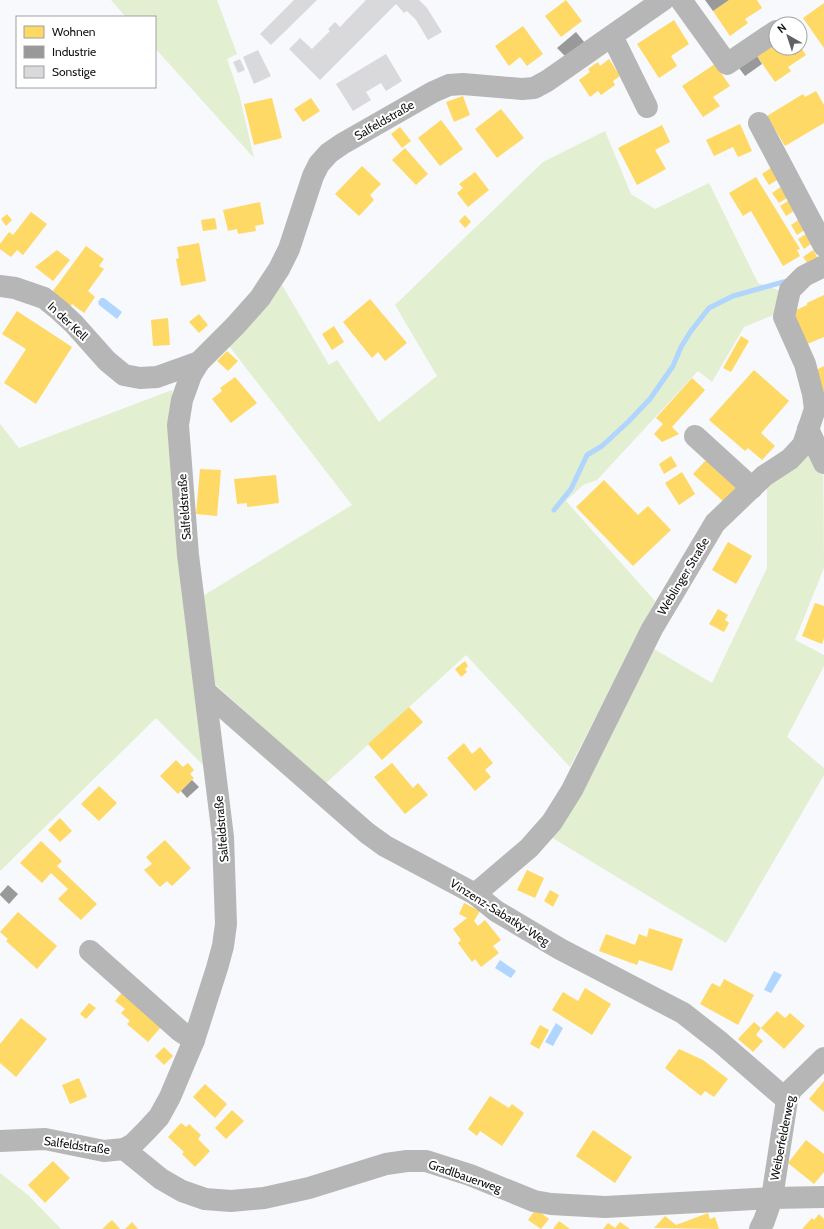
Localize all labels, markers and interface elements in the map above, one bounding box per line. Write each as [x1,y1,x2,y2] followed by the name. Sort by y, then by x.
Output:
[16,16,156,88] legend
[768,16,808,56] north arrow
[774,20,789,36] text: N
[52,24,96,39] text: Wohnen
[52,44,96,59] text: Industrie
[52,64,96,79] text: Sonstige
[351,97,417,143] street label: Salfeldstraße
[45,299,91,344] street label: In der Kell
[174,473,194,541] street label: Salfeldstraße
[654,535,712,617] street label: Weblinger Straße
[211,795,231,863] street label: Salfeldstraße
[448,875,553,949] street label: Vinzenz-Sabatky-Weg
[766,1093,798,1182] street label: Weiberfelderweg
[43,1133,111,1157] street label: Salfeldstraße
[426,1156,505,1196] street label: Gradlbauerweg

